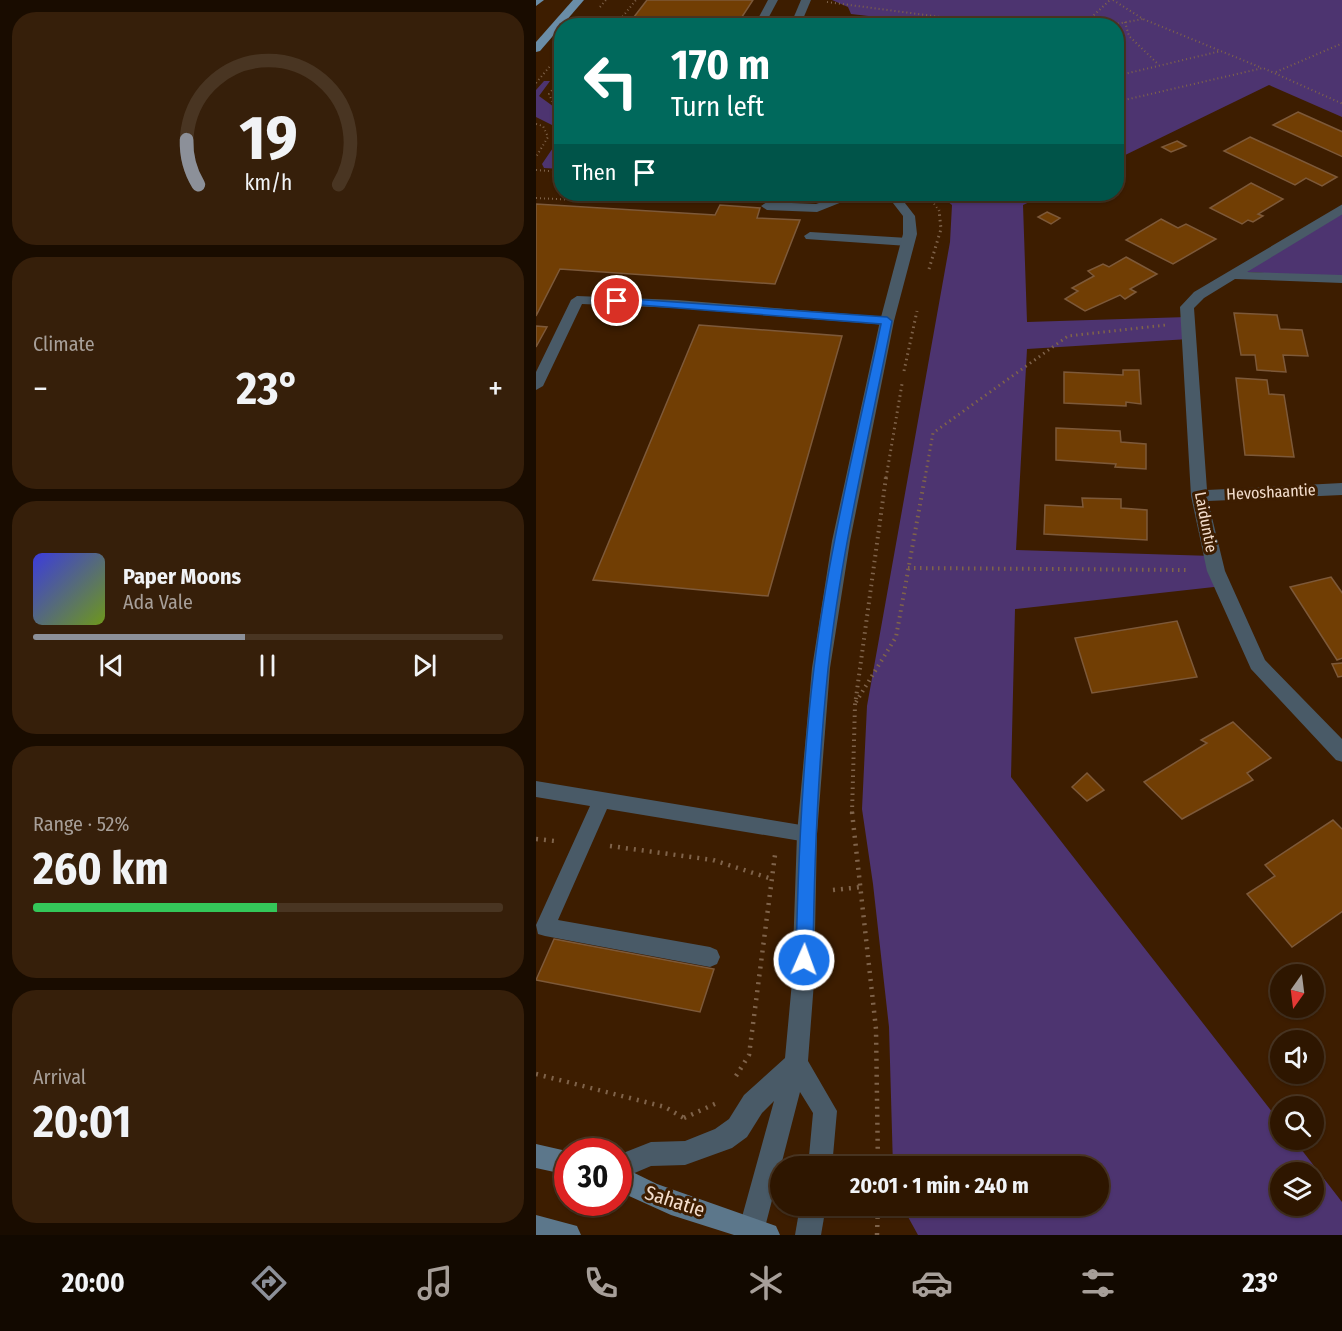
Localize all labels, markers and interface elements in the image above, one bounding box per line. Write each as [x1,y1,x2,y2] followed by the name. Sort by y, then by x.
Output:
[671,40,770,90] text: 170 m
[572,42,650,120] icon: left
[671,91,764,123] text: Turn left
[239,101,297,176] text: 19
[628,156,661,189] icon: arrive
[572,159,616,186] text: Then
[244,171,292,197] text: km/h
[591,275,642,326] pin
[600,284,633,317] icon: arrive
[33,332,95,356] text: Climate
[236,362,300,416] text: 23°
[33,369,48,409] text: −
[488,369,503,409] text: +
[1226,480,1316,504] street label: Hevoshaantie
[1191,490,1221,554] street label: Laiduntie
[123,563,241,590] text: Paper Moons
[123,590,193,614] text: Ada Vale
[95,649,128,682] icon: previous
[251,649,284,682] icon: pause
[408,649,441,682] icon: next
[33,812,129,836] text: Range · 52%
[33,842,169,896] text: 260 km
[772,928,836,992] position arrow
[1270,964,1324,1018] north arrow
[1270,964,1324,1216] map controls
[1270,1030,1324,1084] button: sound
[33,1065,86,1089] text: Arrival
[33,1095,131,1149] text: 20:01
[1270,1096,1324,1150] button: search
[554,1138,632,1216] speed limit sign: 30
[1270,1162,1324,1216] button: layers
[850,1172,1029,1199] text: 20:01 · 1 min · 240 m
[642,1180,708,1222] street label: Sahatie
[248,1262,290,1304] icon: directions
[414,1262,456,1304] icon: music
[580,1262,622,1304] icon: phone
[745,1262,787,1304] icon: climate
[911,1262,953,1304] icon: car
[1077,1262,1119,1304] icon: filters
[62,1267,125,1299] text: 20:00
[1242,1267,1280,1299] text: 23°

